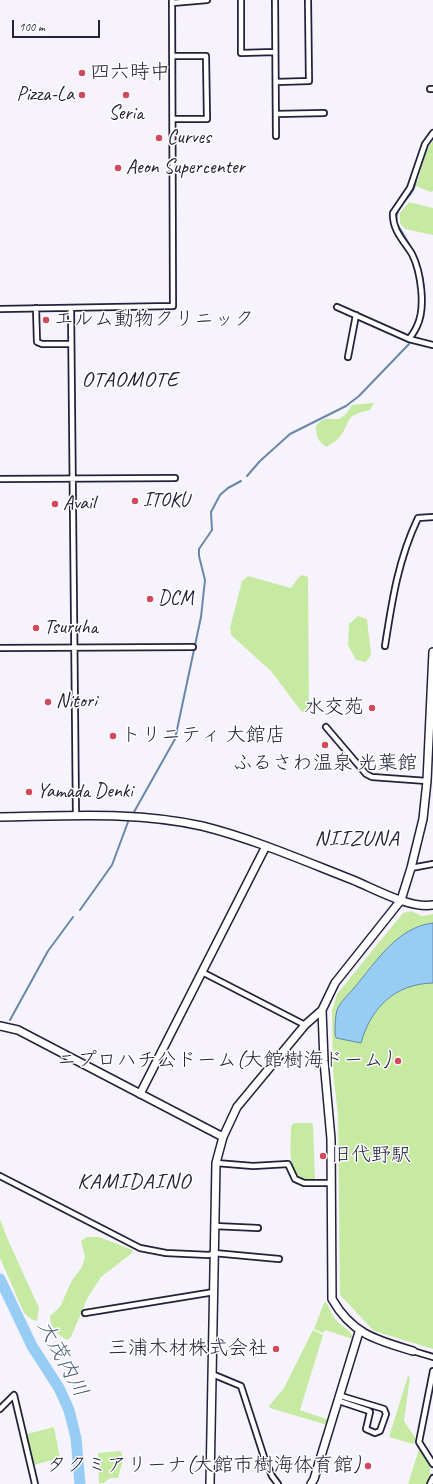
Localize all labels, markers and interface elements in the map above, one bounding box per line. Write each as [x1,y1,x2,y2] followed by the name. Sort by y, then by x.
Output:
[14,12,102,38] scale bar
[19,19,45,35] text: 100 m
[90,61,170,85] place label: 四六時中
[77,68,87,78] marker: 四六時中
[16,83,74,107] place label: Pizza-La
[77,90,87,100] marker: Pizza-La
[121,90,131,100] marker: Seria
[109,102,143,126] place label: Seria
[167,126,211,150] place label: Curves
[154,133,164,143] marker: Curves
[126,156,245,180] place label: Aeon Supercenter
[113,163,123,173] marker: Aeon Supercenter
[54,308,254,332] place label: エルム動物クリニック
[41,315,51,325] marker: エルム動物クリニック
[81,367,179,393] district label: OTAOMOTE
[143,489,189,513] place label: ITOKU
[63,492,95,516] place label: Avail
[130,496,140,506] marker: ITOKU
[50,499,60,509] marker: Avail
[158,587,194,611] place label: DCM
[145,594,155,604] marker: DCM
[44,616,98,640] place label: Tsuruha
[31,623,41,633] marker: Tsuruha
[56,690,97,714] place label: Nitori
[304,696,364,720] place label: 水交苑
[43,697,53,707] marker: Nitori
[367,703,377,713] marker: 水交苑
[121,724,286,748] place label: トリニティ 大館店
[108,731,118,741] marker: トリニティ 大館店
[320,740,330,750] marker: ふるさわ温泉 光葉館
[233,752,417,776] place label: ふるさわ温泉 光葉館
[37,780,133,804] place label: Yamada Denki
[24,787,34,797] marker: Yamada Denki
[315,826,399,852] district label: NIIZUNA
[57,1049,390,1073] place label: ニプロハチ公ドーム(大館樹海ドーム)
[393,1056,403,1066] marker: ニプロハチ公ドーム(大館樹海ドーム)
[331,1144,411,1168] place label: 旧代野駅
[318,1151,328,1161] marker: 旧代野駅
[78,1169,190,1195] district label: KAMIDAINO
[31,1316,93,1402] water label: 大茂内川
[108,1337,268,1361] place label: 三浦木材株式会社
[271,1344,281,1354] marker: 三浦木材株式会社
[47,1454,360,1478] place label: タクミアリーナ(大館市樹海体育館)
[363,1461,373,1471] marker: タクミアリーナ(大館市樹海体育館)

